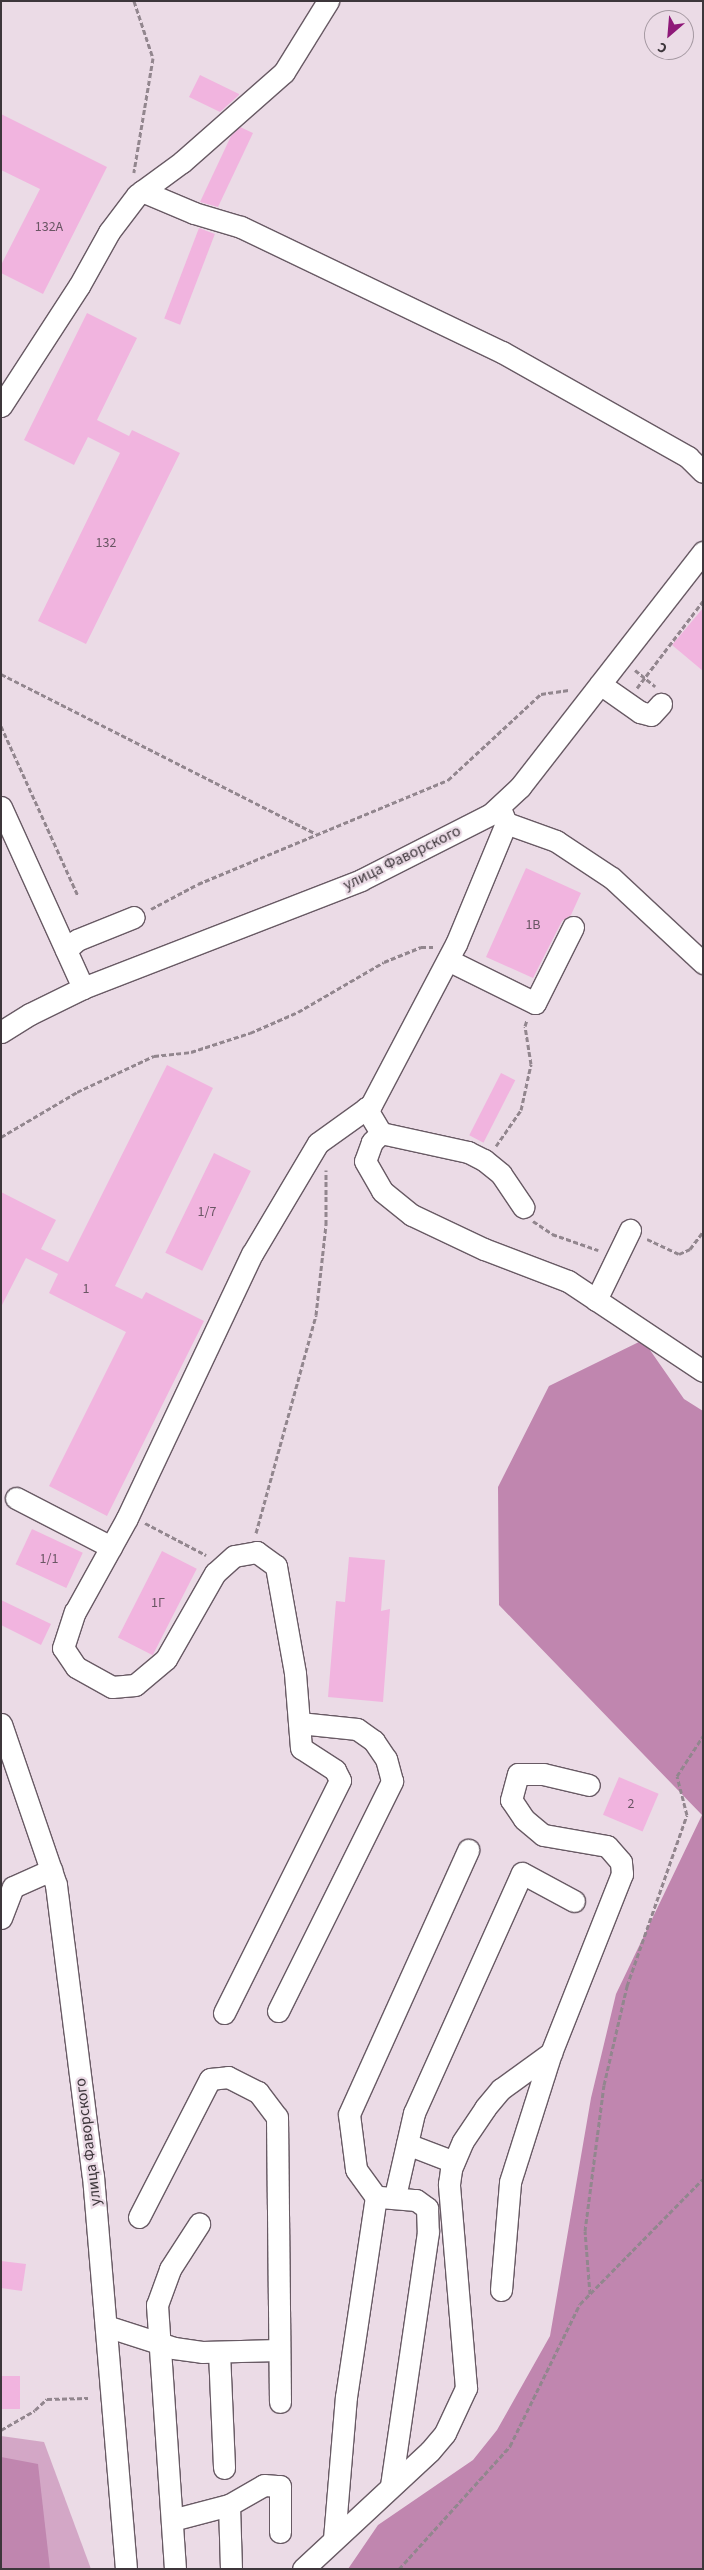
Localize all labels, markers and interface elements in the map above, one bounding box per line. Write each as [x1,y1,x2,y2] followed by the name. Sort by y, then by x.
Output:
[644,10,694,60] north arrow
[654,37,671,58] text: С
[35,219,63,235] house number: 132А
[96,535,116,551] house number: 132
[340,821,464,895] street label: улица Фаворского
[525,917,541,933] house number: 1В
[198,1204,216,1220] house number: 1/7
[83,1281,89,1297] house number: 1
[40,1551,58,1567] house number: 1/1
[151,1595,165,1611] house number: 1Г
[628,1796,634,1812] house number: 2
[71,2077,105,2207] street label: улица Фаворского

